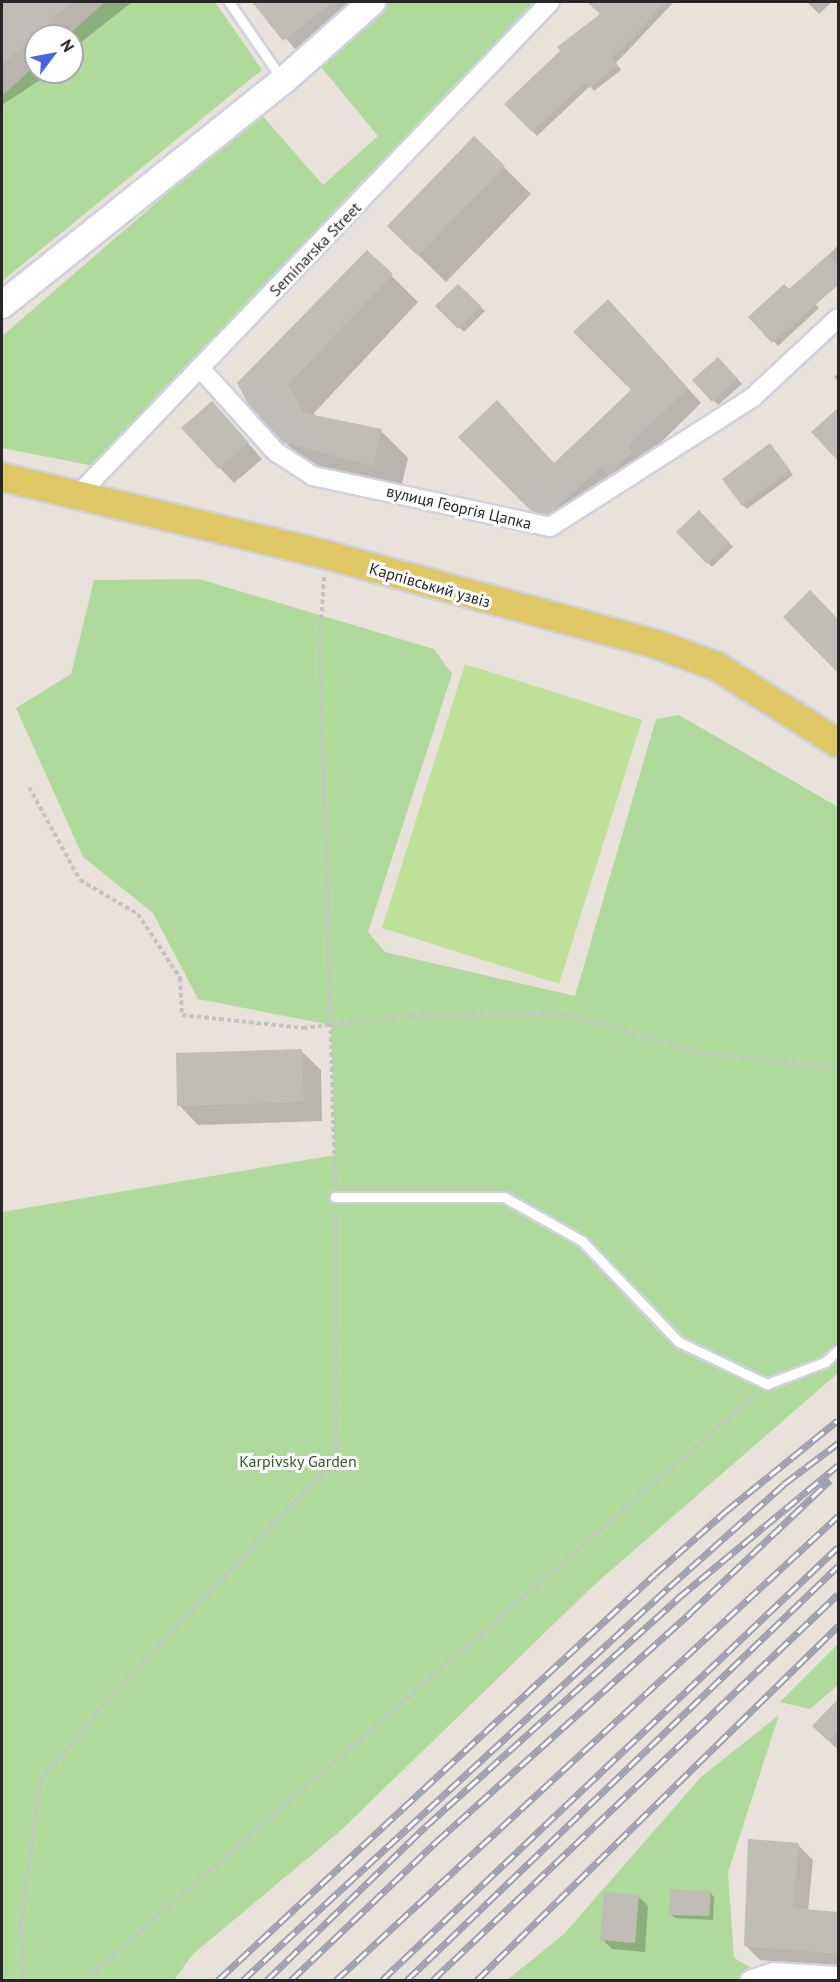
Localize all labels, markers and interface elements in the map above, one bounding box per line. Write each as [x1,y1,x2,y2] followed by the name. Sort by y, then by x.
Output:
[24,24,84,84] north arrow
[56,36,79,55] text: N
[265,198,365,300] street label: Seminarska Street
[385,481,533,533] street label: вулиця Георгія Цапка
[367,559,493,611] street label: Карпівський узвіз
[239,1451,357,1471] park label: Karpivsky Garden

